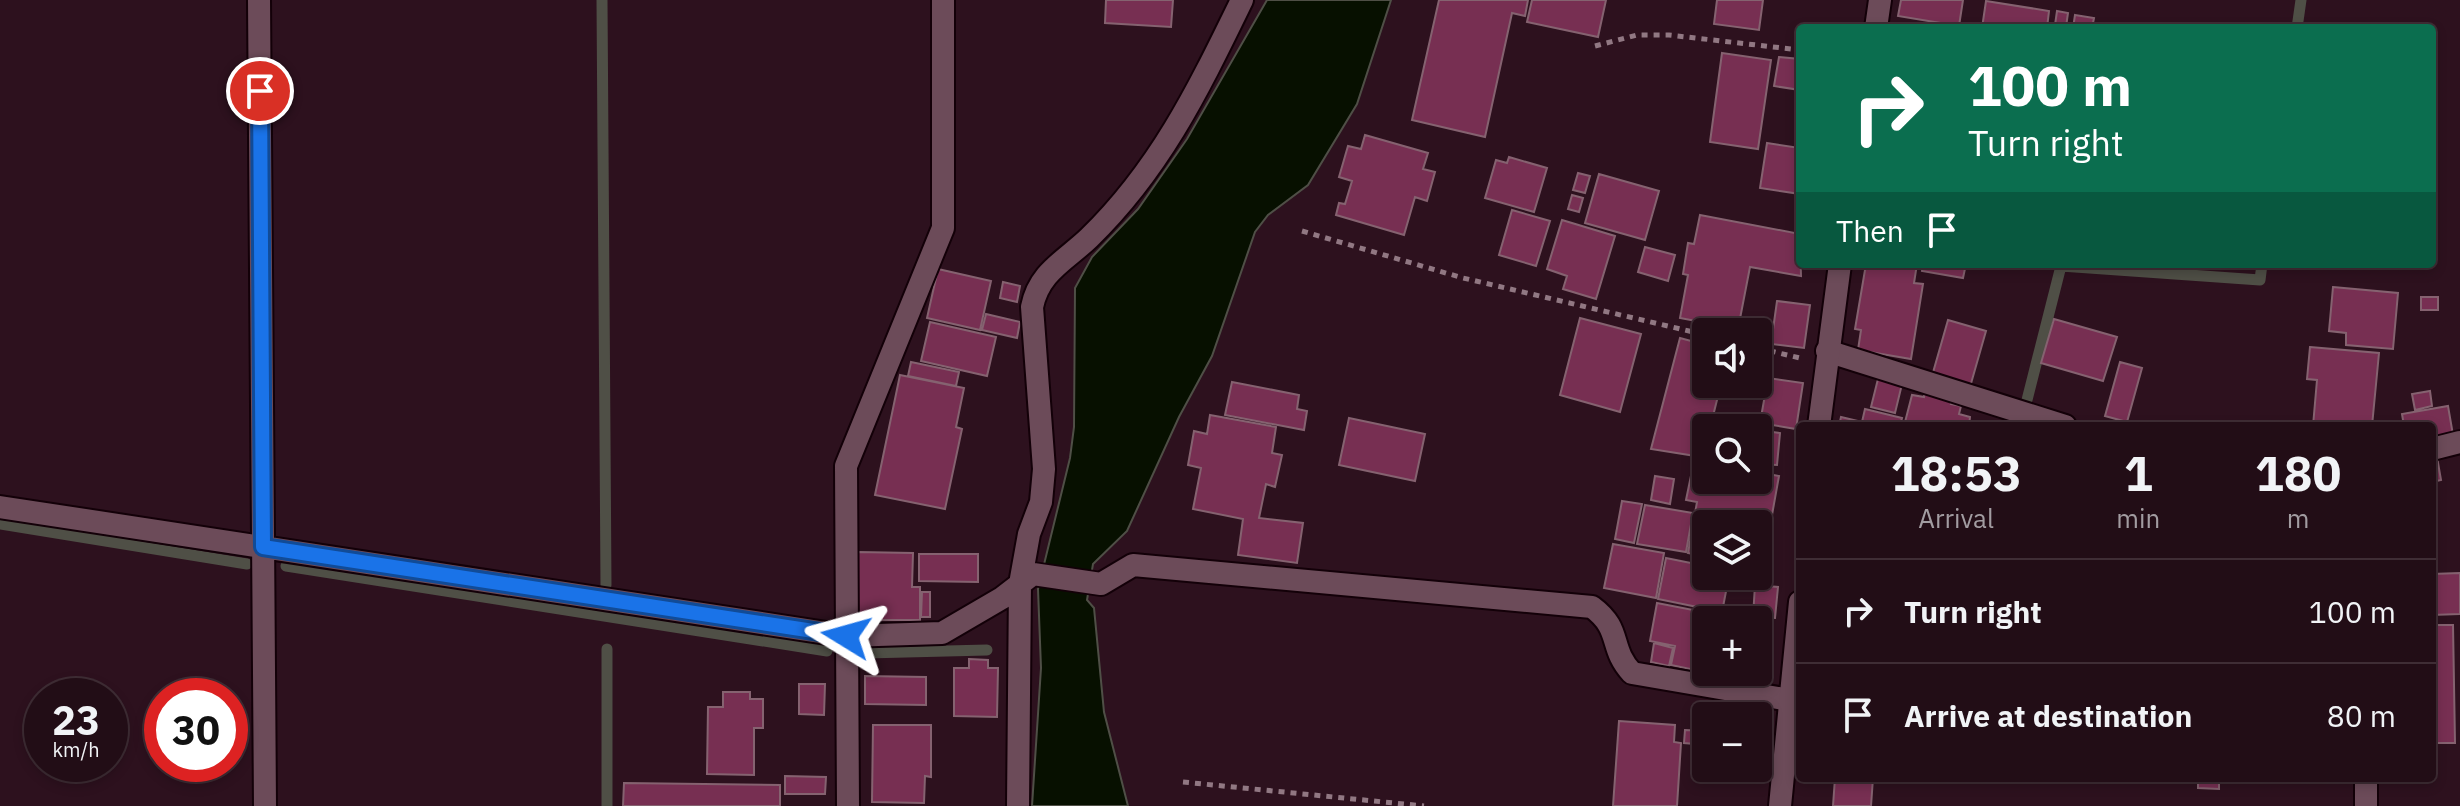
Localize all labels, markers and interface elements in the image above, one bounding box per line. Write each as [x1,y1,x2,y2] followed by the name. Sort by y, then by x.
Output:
[1968,49,2132,121] text: 100 m
[1836,56,1940,160] icon: right
[226,57,294,125] pin
[238,69,282,113] icon: arrive
[1968,119,2124,166] text: Turn right
[1920,208,1964,252] icon: arrive
[1836,211,1904,250] text: Then
[1692,318,1772,782] map controls
[1692,318,1772,398] button: sound
[1692,414,1772,494] button: search
[1891,442,2022,504] text: 18:53
[2124,442,2153,504] text: 1
[2255,442,2341,504] text: 180
[1918,501,1994,535] text: Arrival
[2116,501,2160,535] text: min
[2287,501,2309,535] text: m
[1692,510,1772,590] button: layers
[1836,589,1880,633] icon: right
[1904,592,2042,631] text: Turn right
[2309,592,2396,631] text: 100 m
[804,594,888,678] position arrow
[1692,606,1772,686] button: +
[144,678,248,782] speed limit sign: 30
[1836,693,1880,737] icon: arrive
[52,694,100,746] text: 23
[1904,696,2192,735] text: Arrive at destination
[2327,696,2396,735] text: 80 m
[1692,702,1772,782] button: −
[52,736,100,763] text: km/h

